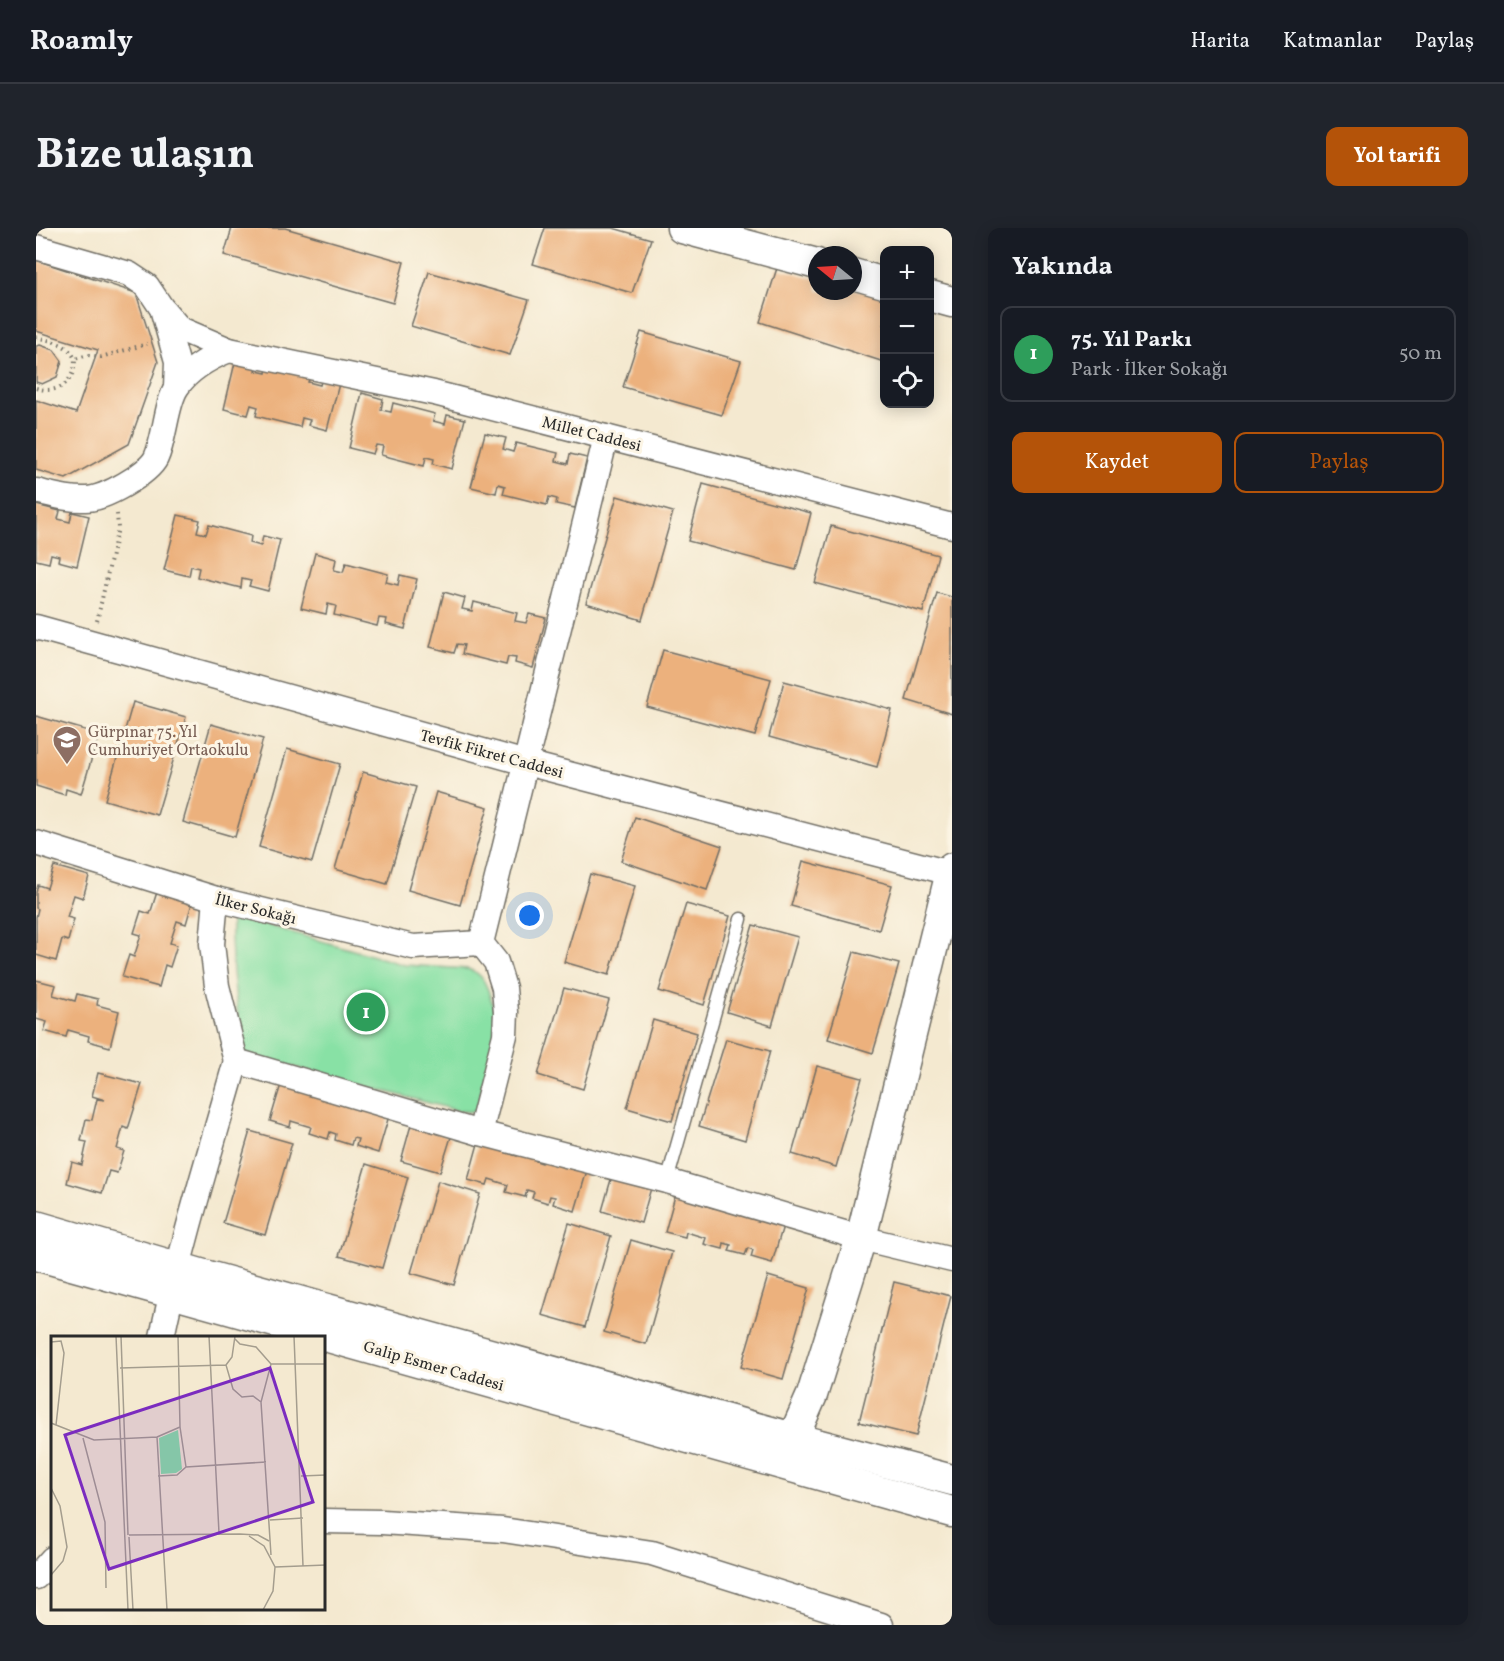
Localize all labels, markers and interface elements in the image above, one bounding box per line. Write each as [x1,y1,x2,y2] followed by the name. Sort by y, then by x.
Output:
[30,22,133,61] text: Roamly
[1191,27,1250,56] text: Harita
[1283,27,1382,56] text: Katmanlar
[1415,27,1474,56] text: Paylaş
[36,127,255,186] text: Bize ulaşın
[1326,127,1468,186] button: Yol tarifi
[808,246,862,300] north arrow
[880,246,934,408] map controls
[880,246,934,300] button: +
[1012,249,1113,285] text: Yakında
[880,300,934,354] button: −
[1071,325,1192,356] text: 75. Yıl Parkı
[1029,340,1038,368] text: 1
[1399,340,1442,368] text: 50 m
[880,354,934,408] button: locate
[1071,356,1228,384] text: Park · İlker Sokağı
[540,412,644,458] street label: Millet Caddesi
[1012,432,1222,493] button: Kaydet
[1234,432,1444,493] button: Paylaş
[88,722,249,762] place label: Gürpınar 75. Yıl Cumhuriyet Ortaokulu
[51,724,83,766] school or university icon: Gürpınar 75. Yıl Cumhuriyet Ortaokulu
[417,725,566,785] street label: Tevfik Fikret Caddesi
[212,889,299,931] street label: İlker Sokağı
[515,901,544,930] your location
[346,990,386,1034] pin: 1
[51,1336,326,1610] inset map
[360,1336,507,1398] street label: Galip Esmer Caddesi

